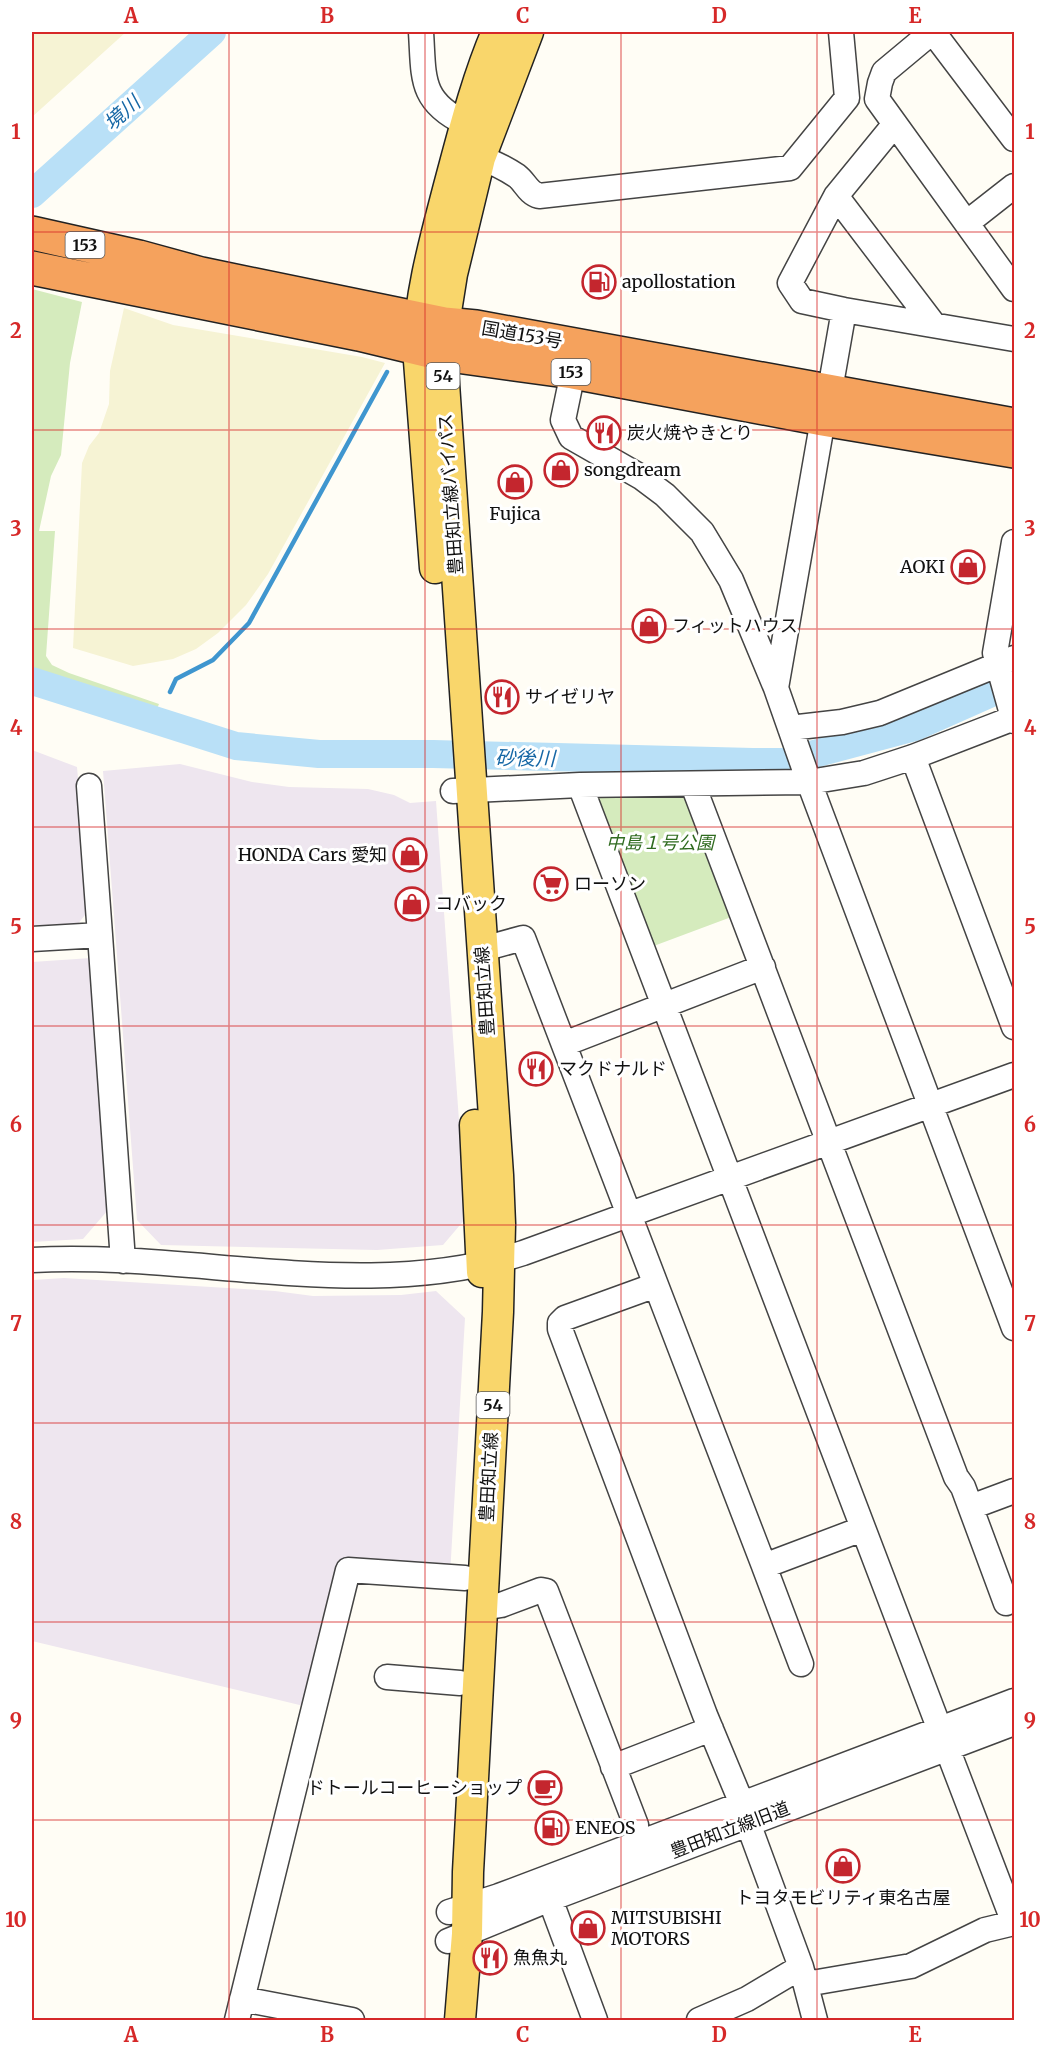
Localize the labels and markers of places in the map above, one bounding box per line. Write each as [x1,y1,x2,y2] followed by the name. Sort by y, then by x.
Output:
[581,264,617,300] fuel station icon: apollostation
[622,270,736,293] place label: apollostation
[586,415,622,451] restaurant icon: 炭火焼やきとり
[627,421,753,444] place label: 炭火焼やきとり
[543,452,579,488] shop icon: songdream
[584,458,681,481] place label: songdream
[497,464,533,500] shop icon: Fujica
[489,502,541,525] place label: Fujica
[950,549,986,585] shop icon: AOKI
[899,555,945,578] place label: AOKI
[631,608,667,644] shop icon: フィットハウス
[672,614,798,637] place label: フィットハウス
[484,679,520,715] restaurant icon: サイゼリヤ
[525,685,615,708] place label: サイゼリヤ
[392,837,428,873] shop icon: HONDA Cars 愛知
[238,843,387,866] place label: HONDA Cars 愛知
[533,866,569,902] supermarket icon: ローソン
[574,872,646,895] place label: ローソン
[394,886,430,922] shop icon: コバック
[435,892,507,915] place label: コバック
[518,1051,554,1087] restaurant icon: マクドナルド
[559,1057,667,1080] place label: マクドナルド
[527,1770,563,1806] cafe icon: ドトールコーヒーショップ
[307,1776,522,1799] place label: ドトールコーヒーショップ
[534,1810,570,1846] fuel station icon: ENEOS
[575,1816,636,1839] place label: ENEOS
[825,1848,861,1884] shop icon: トヨタモビリティ東名古屋
[736,1886,950,1909] place label: トヨタモビリティ東名古屋
[611,1906,722,1950] place label: MITSUBISHI MOTORS
[570,1910,606,1946] shop icon: MITSUBISHI MOTORS
[472,1940,508,1976] restaurant icon: 魚魚丸
[513,1946,567,1969] place label: 魚魚丸

